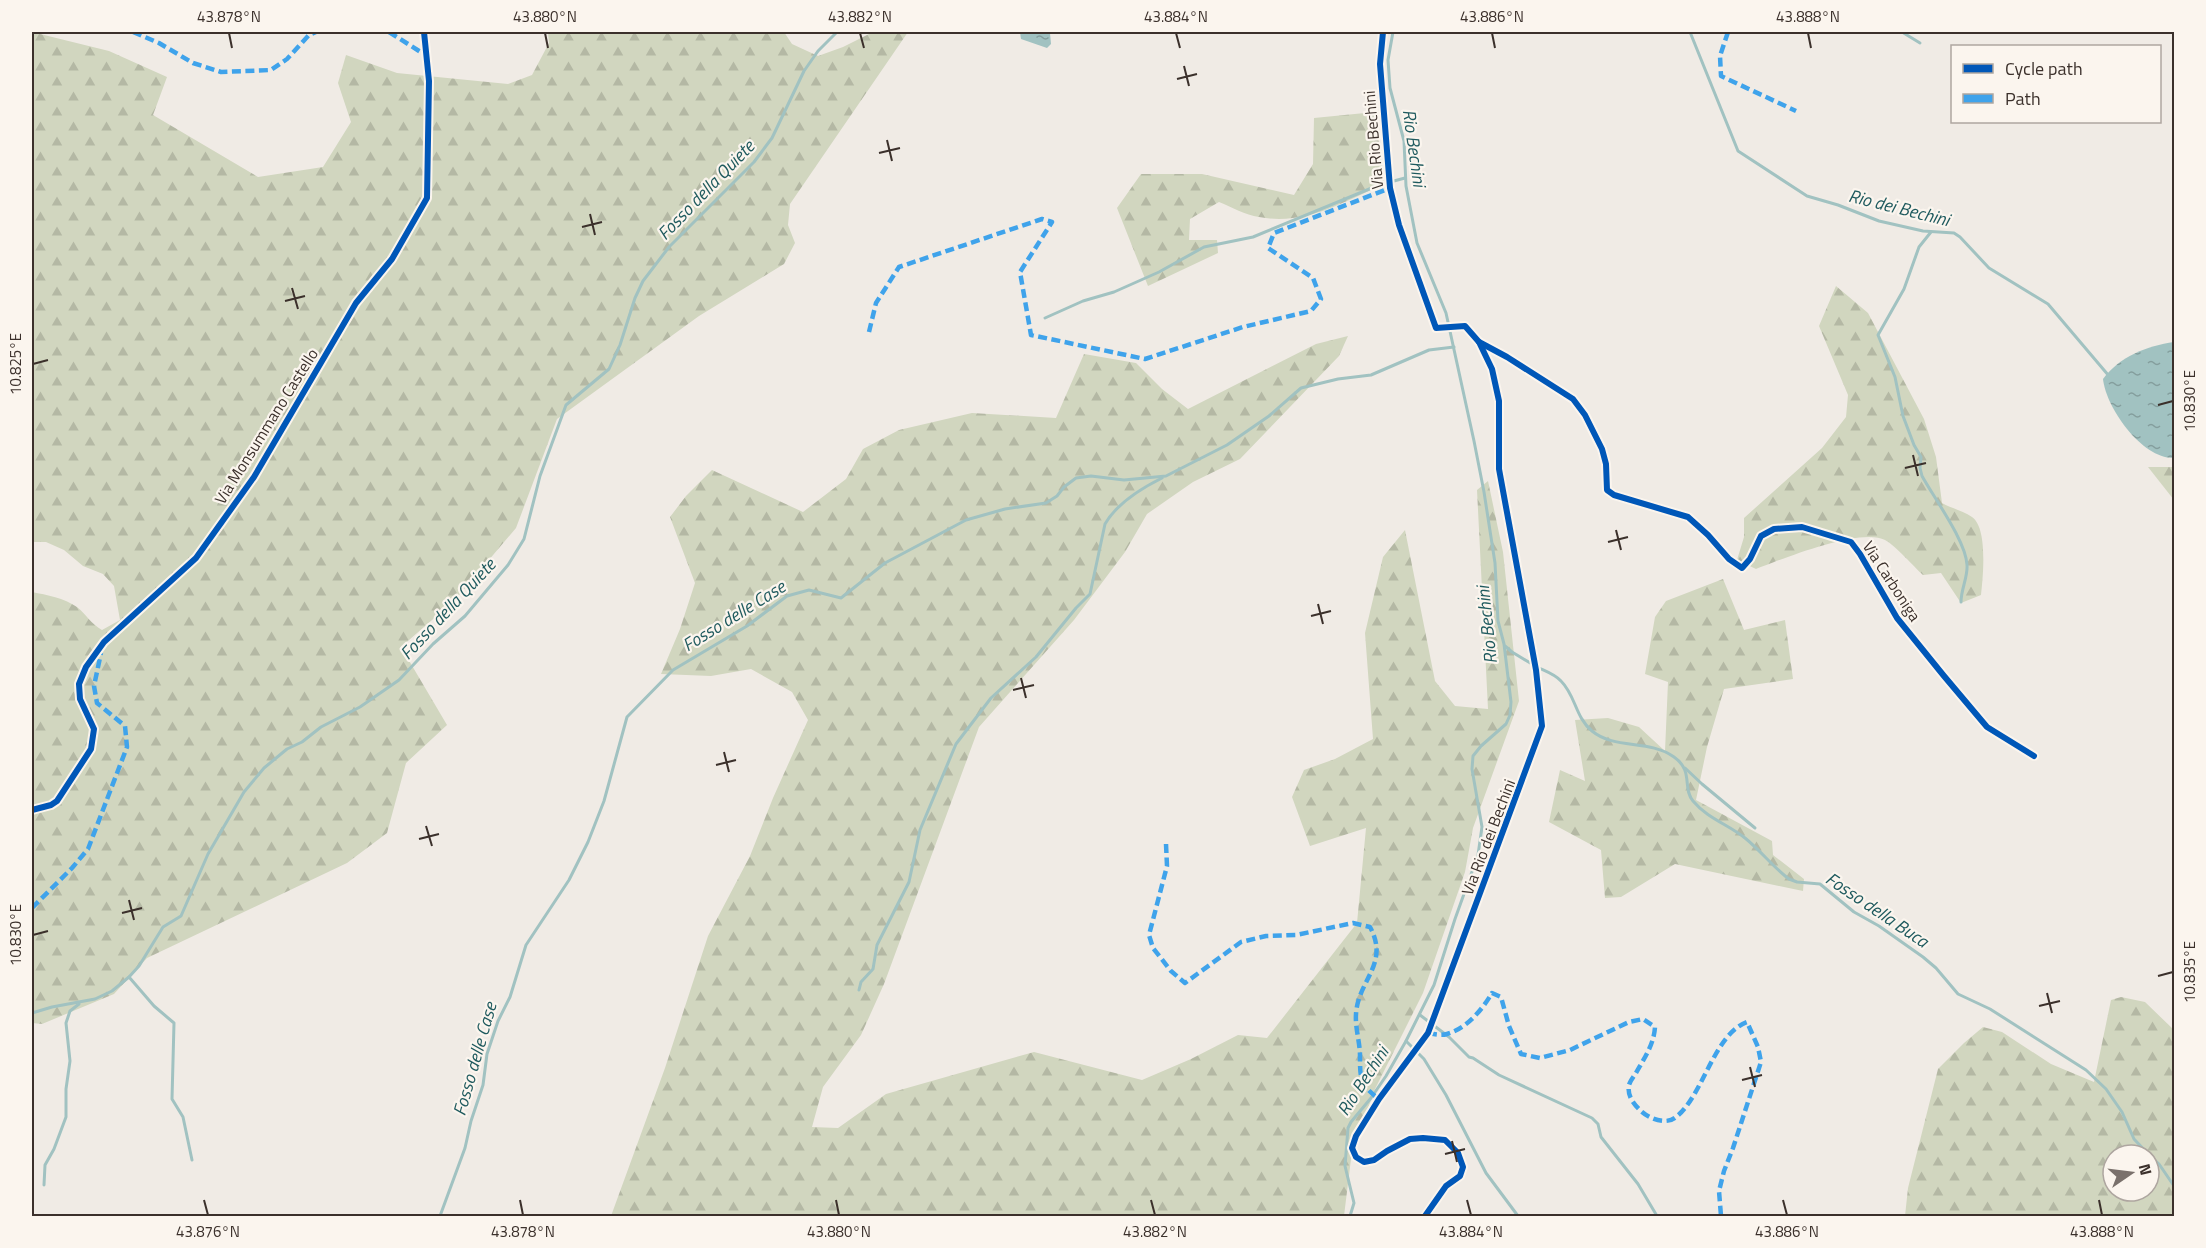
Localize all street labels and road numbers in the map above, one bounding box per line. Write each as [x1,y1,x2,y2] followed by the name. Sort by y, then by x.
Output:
[1357,90,1389,190] street label: Via Rio Bechini
[208,343,324,509] street label: Via Monsummano Castello
[1857,536,1927,626] street label: Via Carboniga
[1455,776,1521,898] street label: Via Rio dei Bechini

